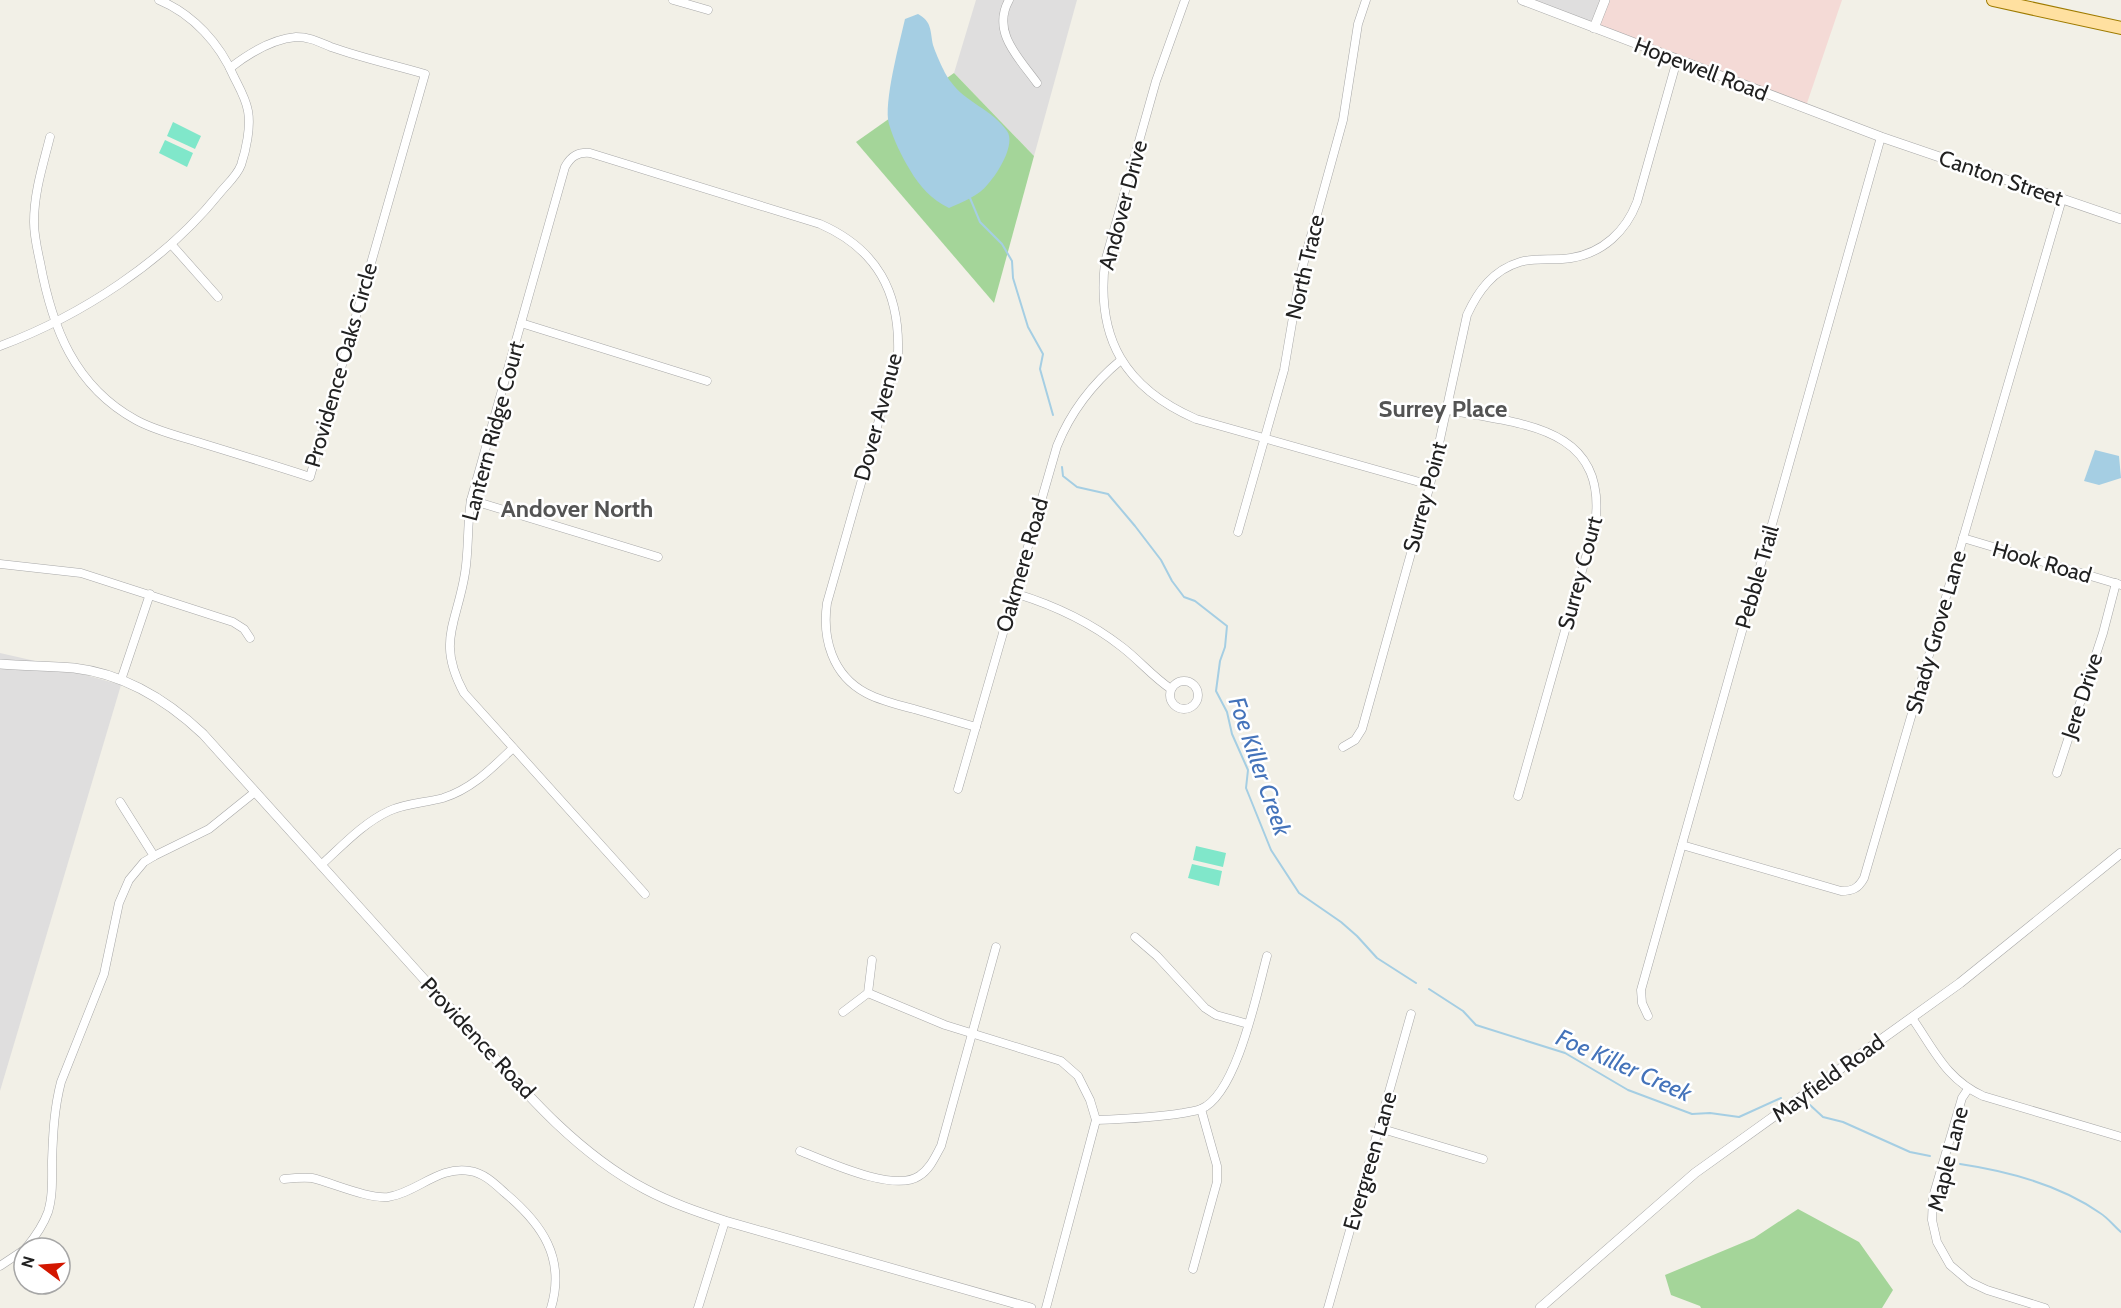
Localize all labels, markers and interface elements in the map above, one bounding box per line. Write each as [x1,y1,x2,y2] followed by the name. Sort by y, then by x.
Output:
[1630,31,1772,107] street label: Hopewell Road
[1093,137,1153,273] street label: Andover Drive
[1935,144,2067,212] street label: Canton Street
[1280,212,1330,322] street label: North Trace
[299,260,383,470] street label: Providence Oaks Circle
[456,338,530,524] street label: Lantern Ridge Court
[848,350,908,484] street label: Dover Avenue
[1379,394,1507,423] district label: Surrey Place
[1397,438,1453,555] street label: Surrey Point
[501,494,653,523] district label: Andover North
[990,495,1054,635] street label: Oakmere Road
[1552,513,1608,633] street label: Surrey Court
[1729,521,1785,632] street label: Pebble Trail
[1989,535,2095,589] street label: Hook Road
[1900,547,1972,717] street label: Shady Grove Lane
[2055,650,2109,743] street label: Jere Drive
[1223,693,1298,840] water label: Foe Killer Creek
[415,972,541,1104] street label: Providence Road
[1552,1022,1697,1108] water label: Foe Killer Creek
[1767,1028,1889,1128] street label: Mayfield Road
[1337,1088,1403,1234] street label: Evergreen Lane
[1922,1104,1974,1214] street label: Maple Lane
[12,1236,72,1296] north arrow
[17,1254,39,1270] text: N

